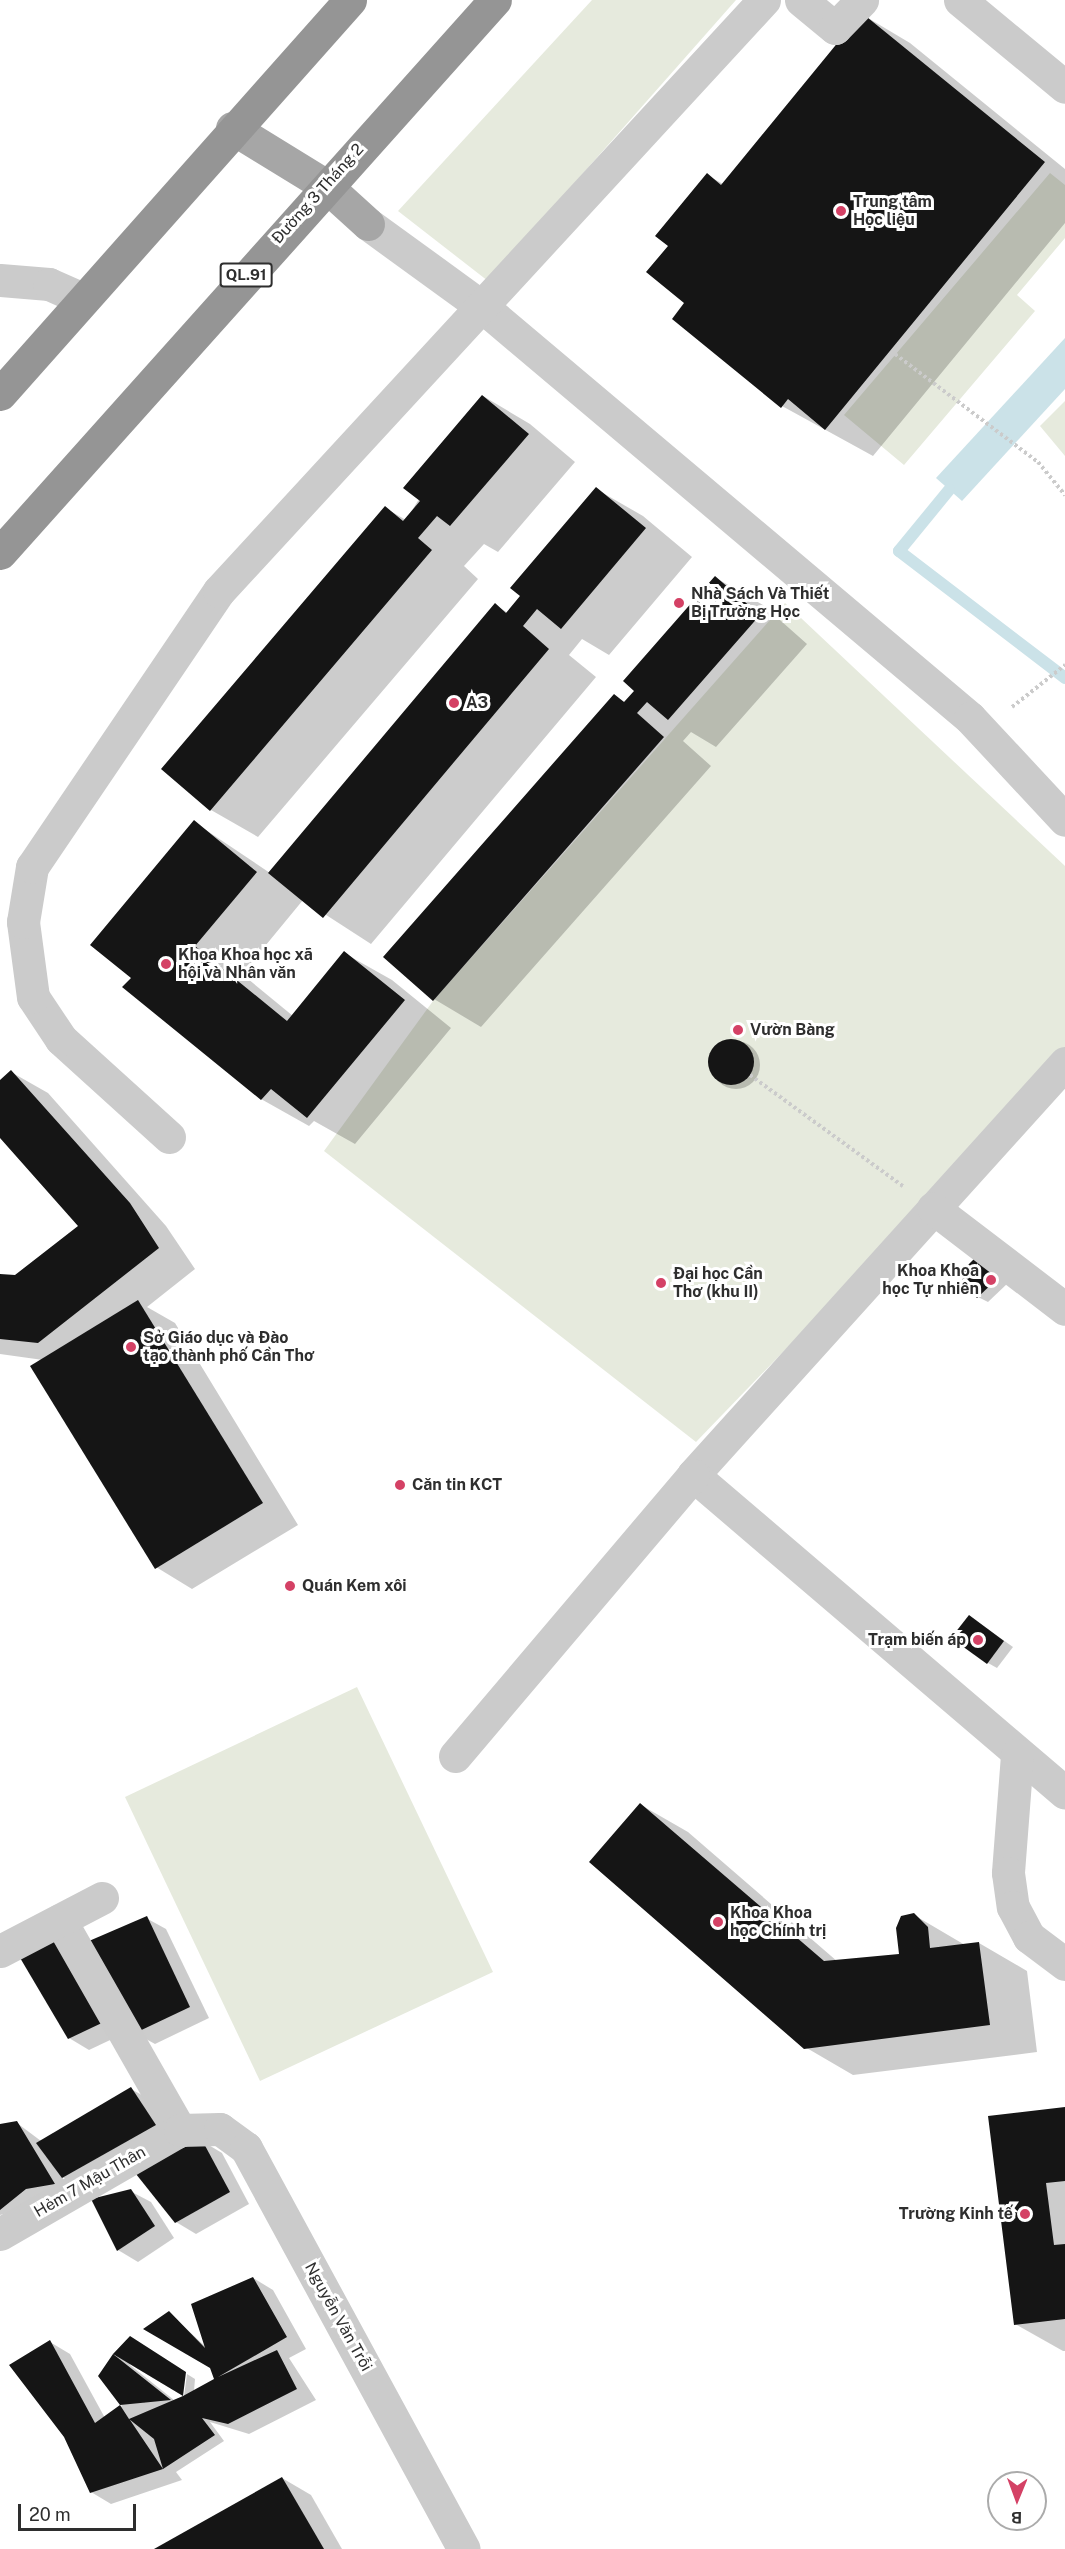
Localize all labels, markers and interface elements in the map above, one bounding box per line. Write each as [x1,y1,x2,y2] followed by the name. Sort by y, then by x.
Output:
[268,140,368,248] street label: Đường 3 Tháng 2
[853,192,932,230] place label: Trung tâm Học liệu
[834,204,848,218] marker: Trung tâm Học liệu
[219,263,273,287] road number: QL.91
[691,584,830,622] place label: Nhà Sách Và Thiết Bị Trường Học
[672,596,686,610] marker: Nhà Sách Và Thiết Bị Trường Học
[466,693,488,713] place label: A3
[447,696,461,710] marker: A3
[178,945,313,983] place label: Khoa Khoa học xã hội và Nhân văn
[159,957,173,971] marker: Khoa Khoa học xã hội và Nhân văn
[750,1020,835,1040] place label: Vườn Bàng
[731,1023,745,1037] marker: Vườn Bàng
[882,1261,979,1299] place label: Khoa Khoa học Tự nhiên
[673,1264,763,1302] place label: Đại học Cần Thơ (khu II)
[984,1273,998,1287] marker: Khoa Khoa học Tự nhiên
[654,1276,668,1290] marker: Đại học Cần Thơ (khu II)
[143,1328,314,1366] place label: Sở Giáo dục và Đào tạo thành phố Cần Thơ
[124,1340,138,1354] marker: Sở Giáo dục và Đào tạo thành phố Cần Thơ
[412,1475,502,1495] place label: Căn tin KCT
[393,1478,407,1492] marker: Căn tin KCT
[302,1576,407,1596] place label: Quán Kem xôi
[283,1579,297,1593] marker: Quán Kem xôi
[868,1630,966,1650] place label: Trạm biến áp
[971,1633,985,1647] marker: Trạm biến áp
[730,1903,826,1941] place label: Khoa Khoa học Chính trị
[711,1915,725,1929] marker: Khoa Khoa học Chính trị
[31,2142,149,2222] street label: Hẻm 7 Mậu Thân
[899,2204,1013,2224] place label: Trường Kinh tế
[1018,2207,1032,2221] marker: Trường Kinh tế
[300,2259,376,2375] street label: Nguyễn Văn Trỗi
[987,2471,1047,2531] north arrow
[21,2492,140,2530] scale bar
[29,2504,71,2525] text: 20 m
[1011,2508,1022,2527] text: B

